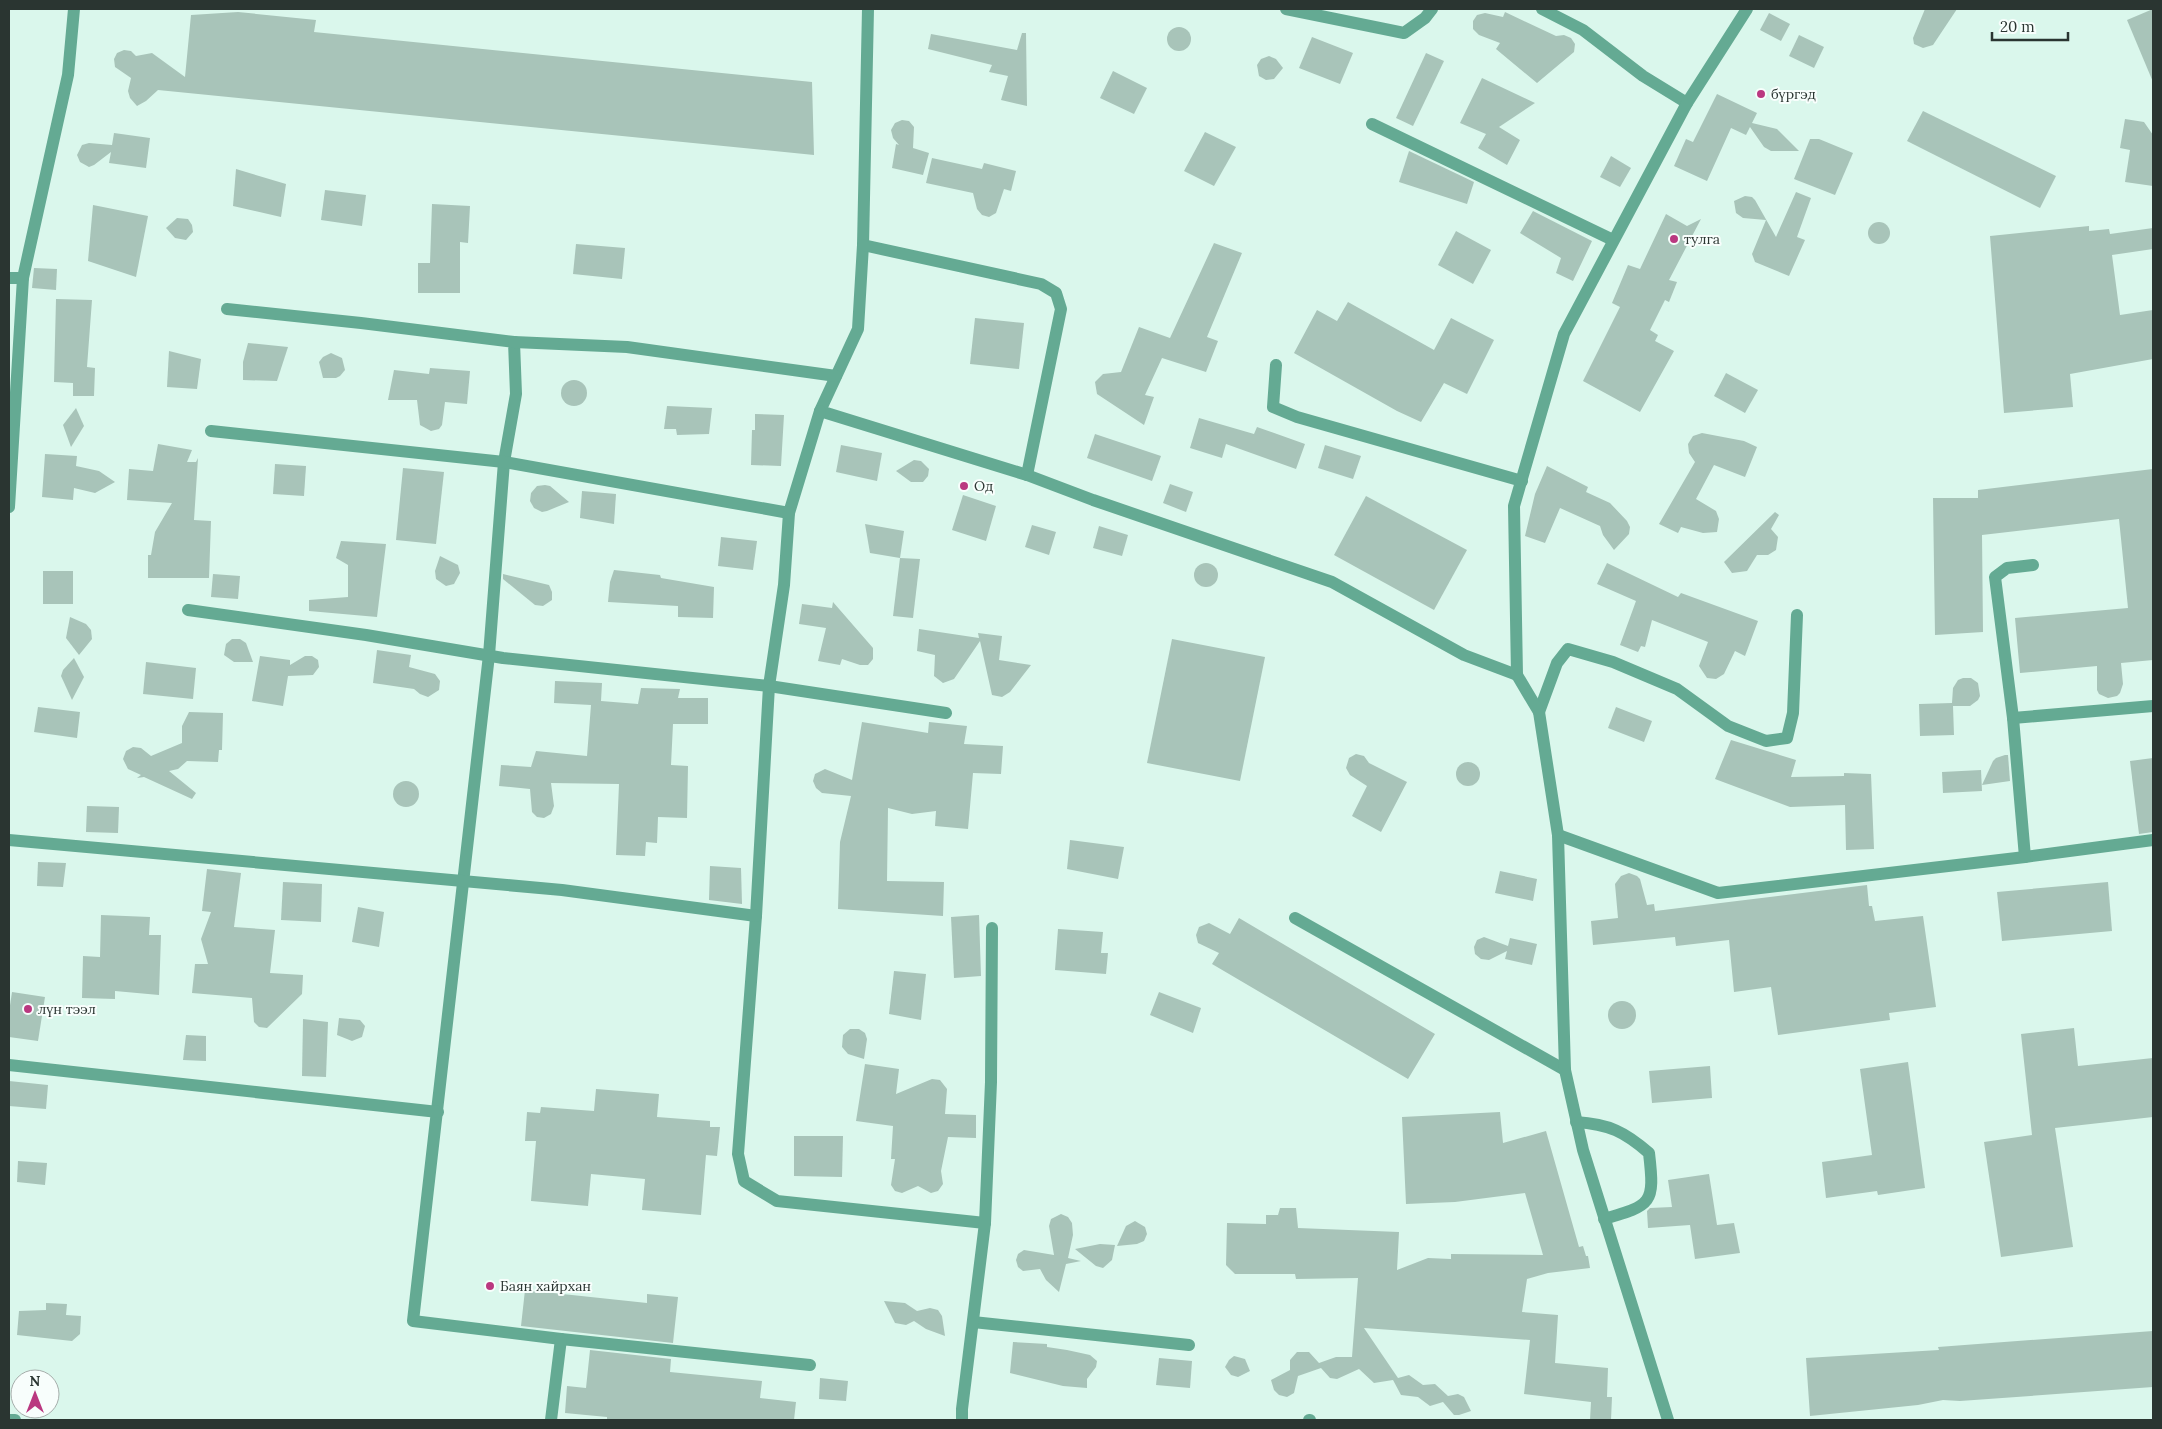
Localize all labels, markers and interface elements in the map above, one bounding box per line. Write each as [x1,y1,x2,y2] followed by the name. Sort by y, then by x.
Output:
[1992,10,2068,42] scale bar
[2000,17,2035,36] text: 20 m
[1771,85,1816,103] place label: бүргэд
[1755,88,1767,100] marker: бүргэд
[1684,230,1720,248] place label: тулга
[1668,233,1680,245] marker: тулга
[974,477,993,495] place label: Од
[958,480,970,492] marker: Од
[38,1000,96,1018] place label: лүн тээл
[22,1003,34,1015] marker: лүн тээл
[500,1277,591,1295] place label: Баян хайрхан
[484,1280,496,1292] marker: Баян хайрхан
[10,1369,60,1419] north arrow
[30,1372,41,1390] text: N

